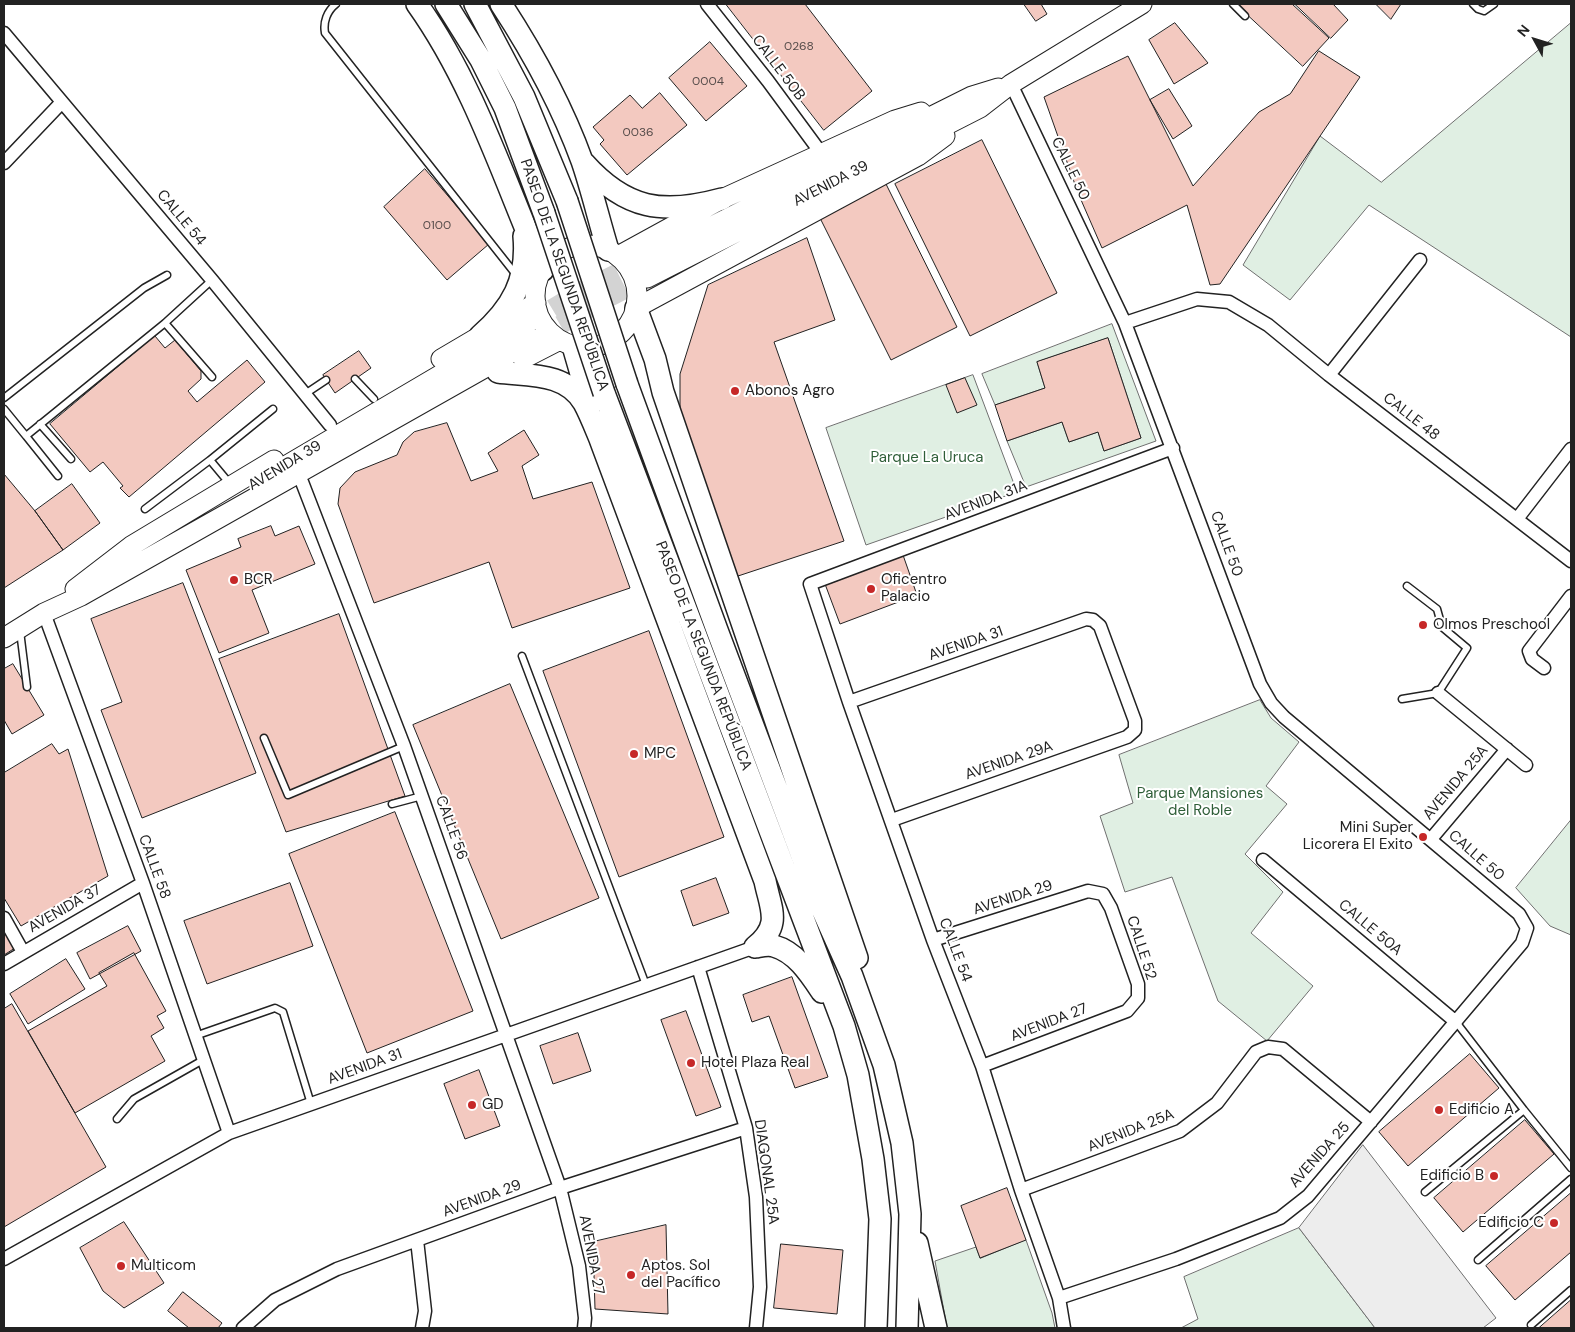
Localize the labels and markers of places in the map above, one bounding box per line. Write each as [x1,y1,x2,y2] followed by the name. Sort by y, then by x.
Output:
[745,382,835,400] place label: Abonos Agro
[729,385,741,397] marker: Abonos Agro
[244,571,273,589] place label: BCR
[881,571,947,606] place label: Oficentro Palacio
[228,574,240,586] marker: BCR
[865,583,877,595] marker: Oficentro Palacio
[1433,616,1550,634] place label: Olmos Preschool
[1417,619,1429,631] marker: Olmos Preschool
[644,745,676,763] place label: MPC
[628,748,640,760] marker: MPC
[1303,819,1413,854] place label: Mini Super Licorera El Exito
[1417,831,1429,843] marker: Mini Super Licorera El Exito
[701,1054,809,1072] place label: Hotel Plaza Real
[685,1057,697,1069] marker: Hotel Plaza Real
[482,1096,504,1114] place label: GD
[466,1099,478,1111] marker: GD
[1449,1101,1514,1119] place label: Edificio A
[1433,1104,1445,1116] marker: Edificio A
[1420,1167,1484,1185] place label: Edificio B
[1488,1170,1500,1182] marker: Edificio B
[1478,1214,1544,1232] place label: Edificio C
[1548,1217,1560,1229] marker: Edificio C
[131,1257,196,1275] place label: Multicom
[641,1257,721,1292] place label: Aptos. Sol del Pacífico
[115,1260,127,1272] marker: Multicom
[625,1269,637,1281] marker: Aptos. Sol del Pacífico

